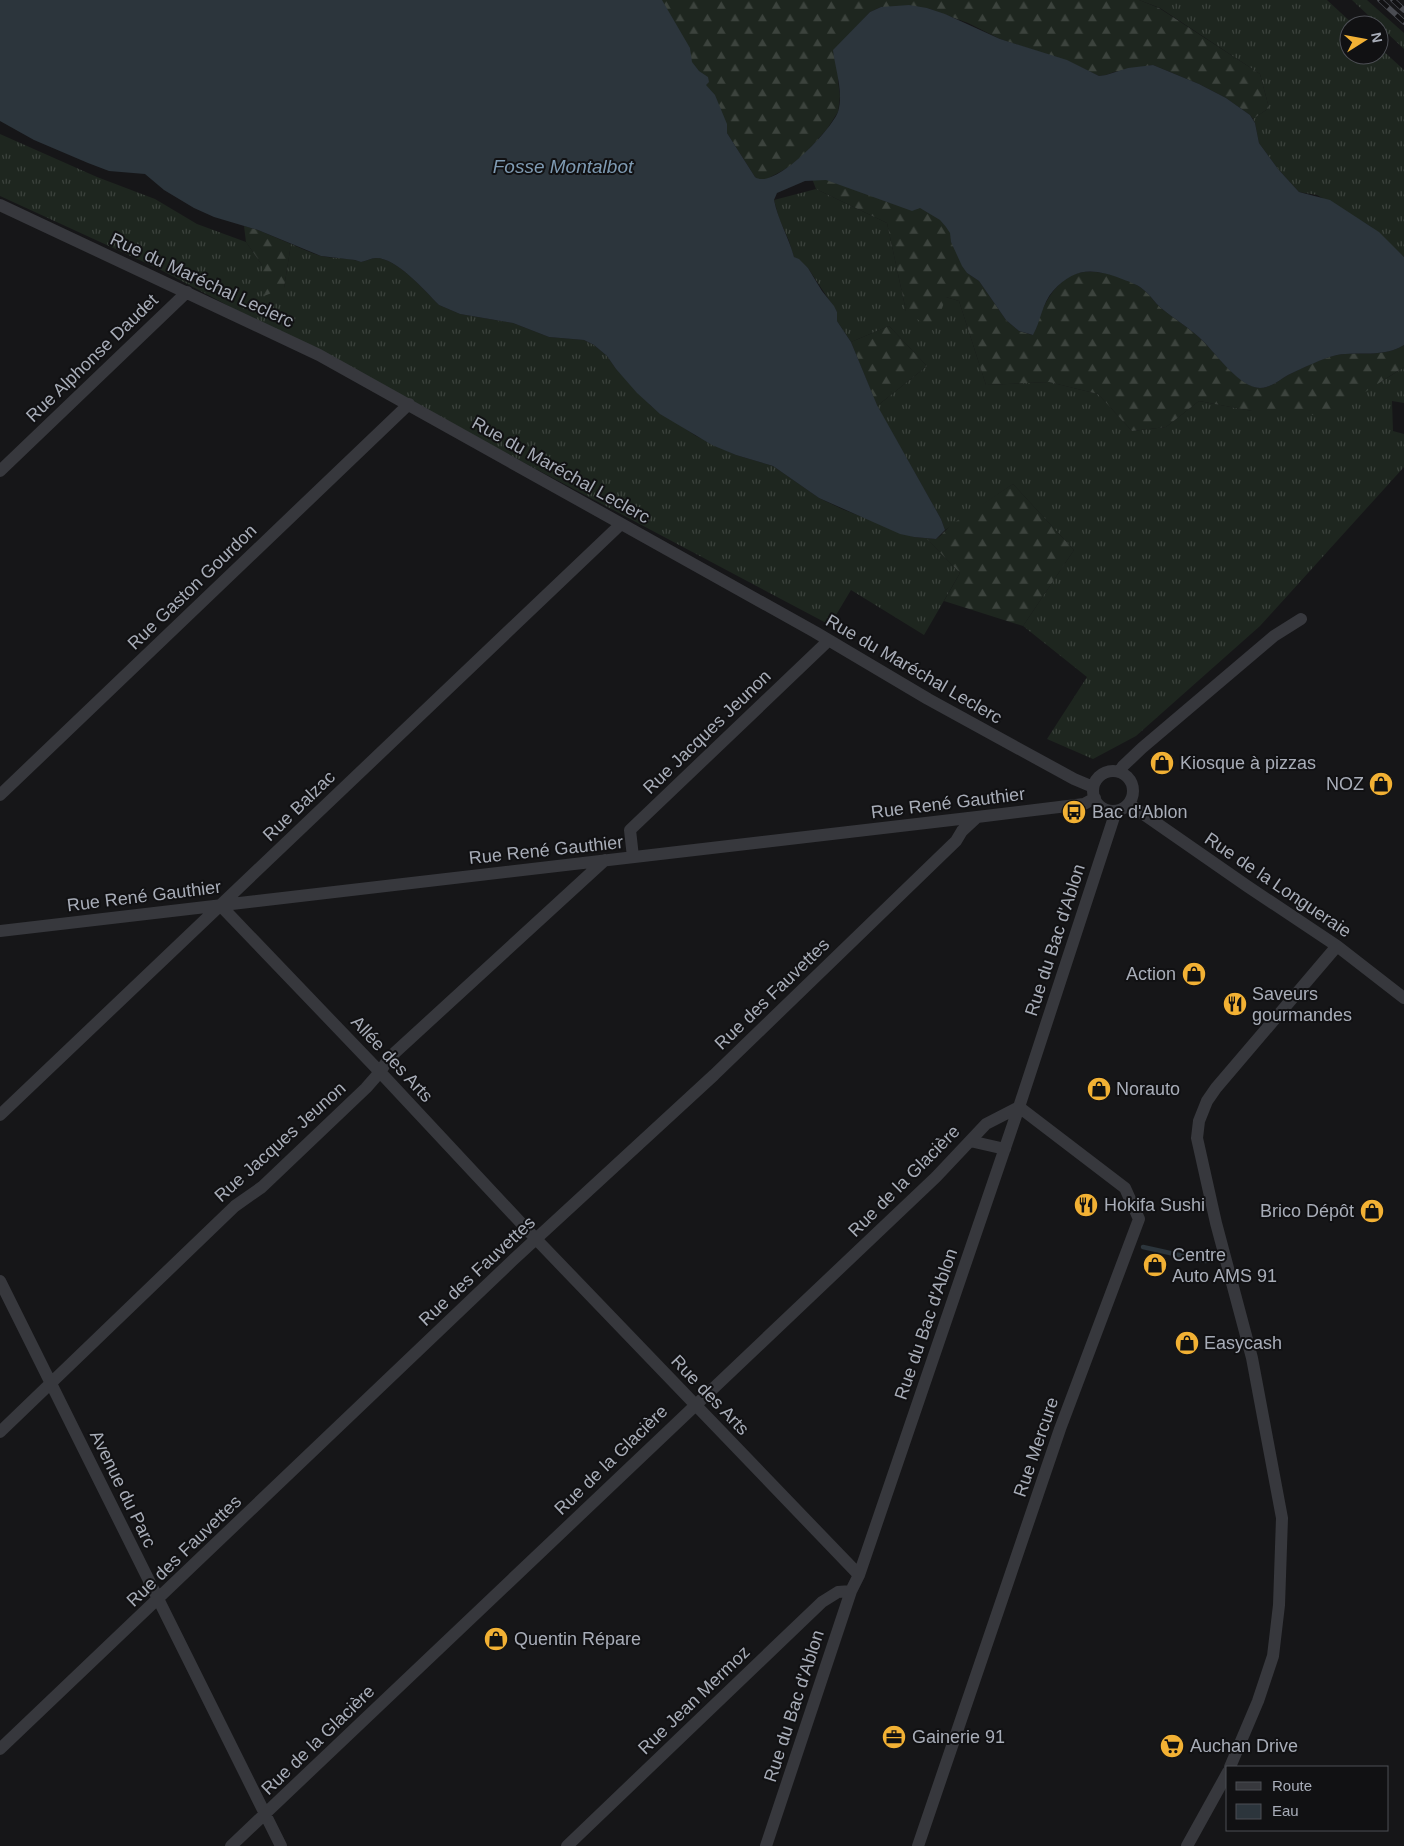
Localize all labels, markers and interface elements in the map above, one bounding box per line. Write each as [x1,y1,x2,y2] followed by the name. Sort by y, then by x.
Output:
[1339,15,1389,65] north arrow
[1368,31,1386,44] text: N
[493,156,634,177] water label: Fosse Montalbot
[107,229,297,331] street label: Rue du Maréchal Leclerc
[22,290,162,426] street label: Rue Alphonse Daudet
[469,413,653,527] street label: Rue du Maréchal Leclerc
[124,520,260,654] street label: Rue Gaston Gourdon
[822,610,1006,728] street label: Rue du Maréchal Leclerc
[639,666,775,798] street label: Rue Jacques Jeunon
[1149,750,1175,776] shop icon: Kiosque à pizzas
[1180,753,1316,773] place label: Kiosque à pizzas
[259,767,339,845] street label: Rue Balzac
[1368,771,1394,797] shop icon: NOZ
[1326,774,1364,794] place label: NOZ
[870,784,1026,822] street label: Rue René Gauthier
[1061,799,1087,825] bus stop icon: Bac d'Ablon
[1092,802,1188,822] place label: Bac d'Ablon
[1201,829,1355,941] street label: Rue de la Longueraie
[468,832,624,868] street label: Rue René Gauthier
[1021,862,1089,1018] street label: Rue du Bac d'Ablon
[66,877,222,915] street label: Rue René Gauthier
[711,934,833,1054] street label: Rue des Fauvettes
[1181,961,1207,987] shop icon: Action
[1126,964,1176,984] place label: Action
[1252,984,1352,1025] place label: Saveurs gourmandes
[1222,991,1248,1017] restaurant icon: Saveurs gourmandes
[347,1012,437,1106] street label: Allée des Arts
[1086,1076,1112,1102] shop icon: Norauto
[210,1078,350,1206] street label: Rue Jacques Jeunon
[1116,1079,1180,1099] place label: Norauto
[844,1121,964,1241] street label: Rue de la Glacière
[1073,1192,1099,1218] restaurant icon: Hokifa Sushi
[1104,1195,1205,1215] place label: Hokifa Sushi
[1359,1198,1385,1224] shop icon: Brico Dépôt
[1260,1201,1354,1221] place label: Brico Dépôt
[415,1212,539,1330] street label: Rue des Fauvettes
[1172,1245,1277,1286] place label: Centre Auto AMS 91
[891,1246,961,1402] street label: Rue du Bac d'Ablon
[1142,1252,1168,1278] shop icon: Centre Auto AMS 91
[1174,1330,1200,1356] shop icon: Easycash
[1204,1333,1282,1353] place label: Easycash
[667,1351,753,1439] street label: Rue des Arts
[1010,1395,1062,1499] street label: Rue Mercure
[550,1401,672,1519] street label: Rue de la Glacière
[86,1427,160,1551] street label: Avenue du Parc
[123,1491,245,1611] street label: Rue des Fauvettes
[483,1626,509,1652] shop icon: Quentin Répare
[760,1628,828,1784] street label: Rue du Bac d'Ablon
[514,1629,641,1649] place label: Quentin Répare
[634,1642,754,1758] street label: Rue Jean Mermoz
[257,1681,379,1799] street label: Rue de la Glacière
[881,1724,907,1750] office icon: Gainerie 91
[912,1727,1005,1747] place label: Gainerie 91
[1159,1733,1185,1759] supermarket icon: Auchan Drive
[1190,1736,1298,1756] place label: Auchan Drive
[1226,1766,1389,1831] legend
[1272,1777,1312,1794] text: Route
[1272,1802,1299,1819] text: Eau

